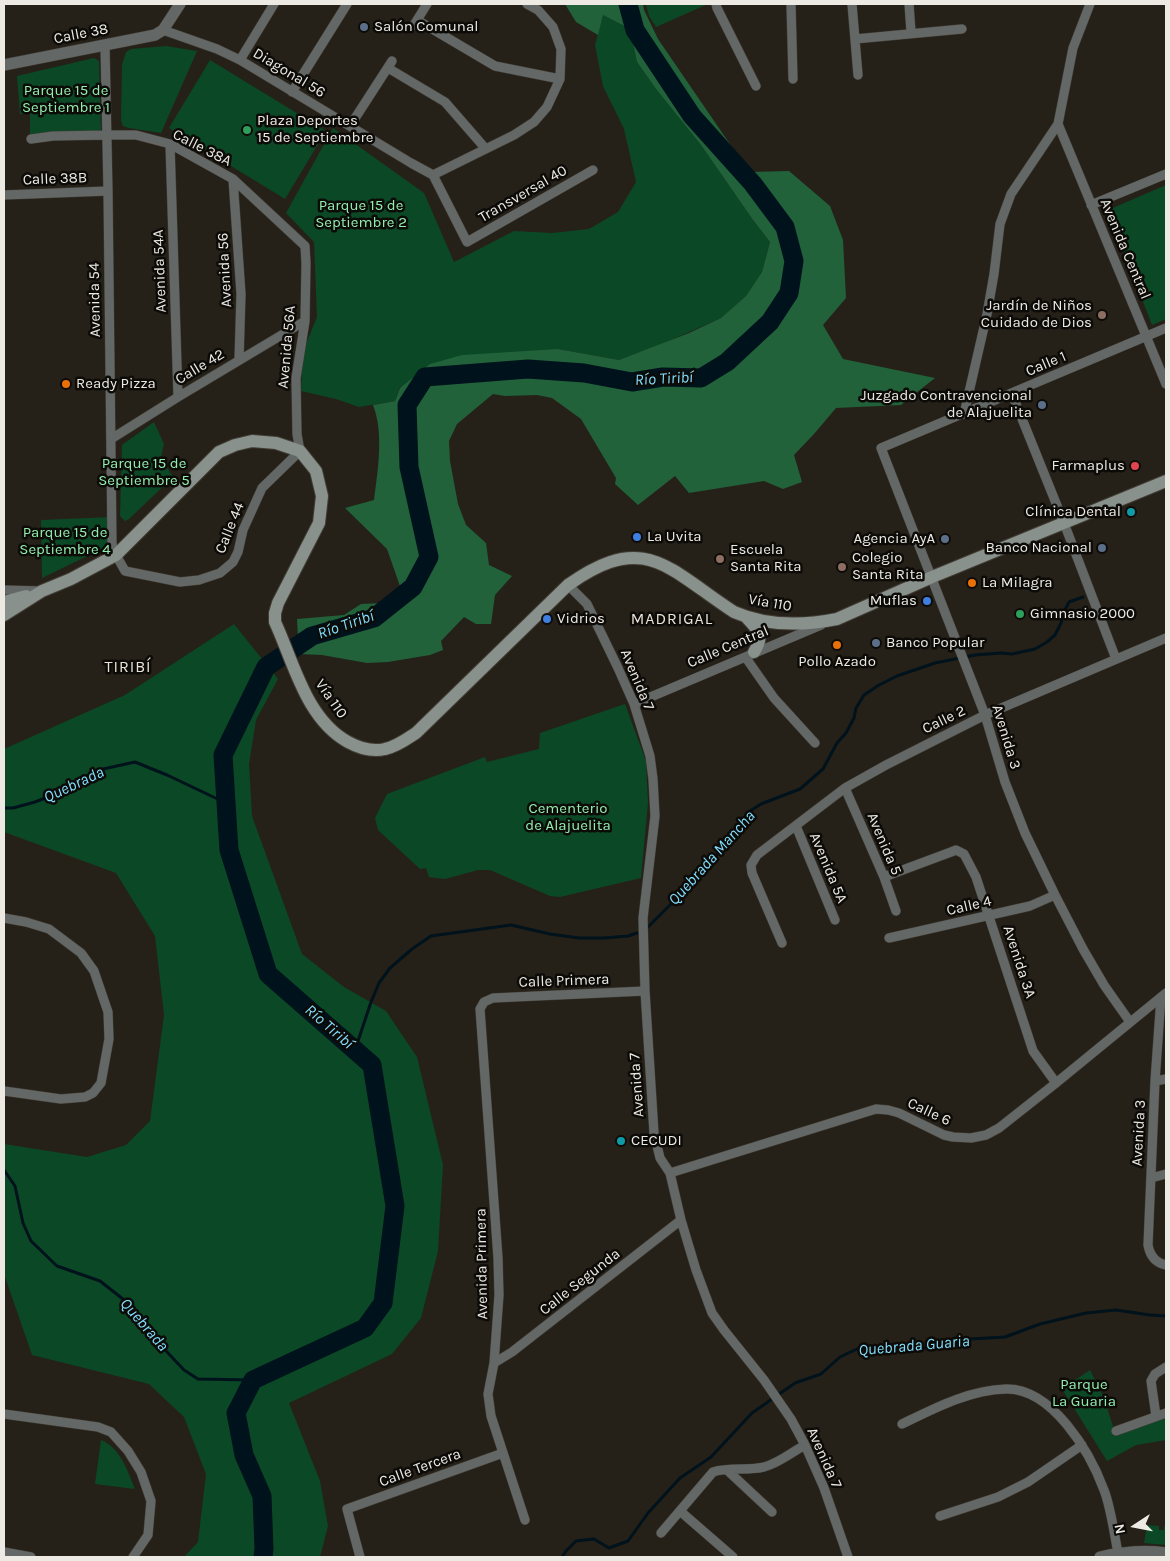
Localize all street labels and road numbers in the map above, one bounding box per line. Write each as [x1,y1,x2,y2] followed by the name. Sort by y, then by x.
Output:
[52,20,110,48] street label: Calle 38
[249,44,329,102] street label: Diagonal 56
[169,125,235,171] street label: Calle 38A
[476,161,570,227] street label: Transversal 40
[22,169,88,189] street label: Calle 38B
[1096,196,1154,302] street label: Avenida Central
[150,229,170,313] street label: Avenida 54A
[214,232,236,308] street label: Avenida 56
[85,263,105,337] street label: Avenida 54
[274,305,300,389] street label: Avenida 56A
[172,345,228,389] street label: Calle 42
[1023,347,1069,381] street label: Calle 1
[212,500,248,556] street label: Calle 44
[747,590,793,616] street label: Vía 110
[685,622,771,672] street label: Calle Central
[616,647,658,713] street label: Avenida 7
[311,676,351,722] street label: Vía 110
[919,702,969,738] street label: Calle 2
[988,703,1024,771] street label: Avenida 3
[863,810,905,878] street label: Avenida 5
[805,830,851,906] street label: Avenida 5A
[945,892,993,920] street label: Calle 4
[999,923,1039,1001] street label: Avenida 3A
[518,970,610,992] street label: Calle Primera
[626,1052,648,1118] street label: Avenida 7
[904,1094,954,1130] street label: Calle 6
[1128,1099,1150,1167] street label: Avenida 3
[472,1208,492,1320] street label: Avenida Primera
[536,1245,624,1319] street label: Calle Segunda
[803,1425,845,1491] street label: Avenida 7
[377,1445,463,1491] street label: Calle Tercera

